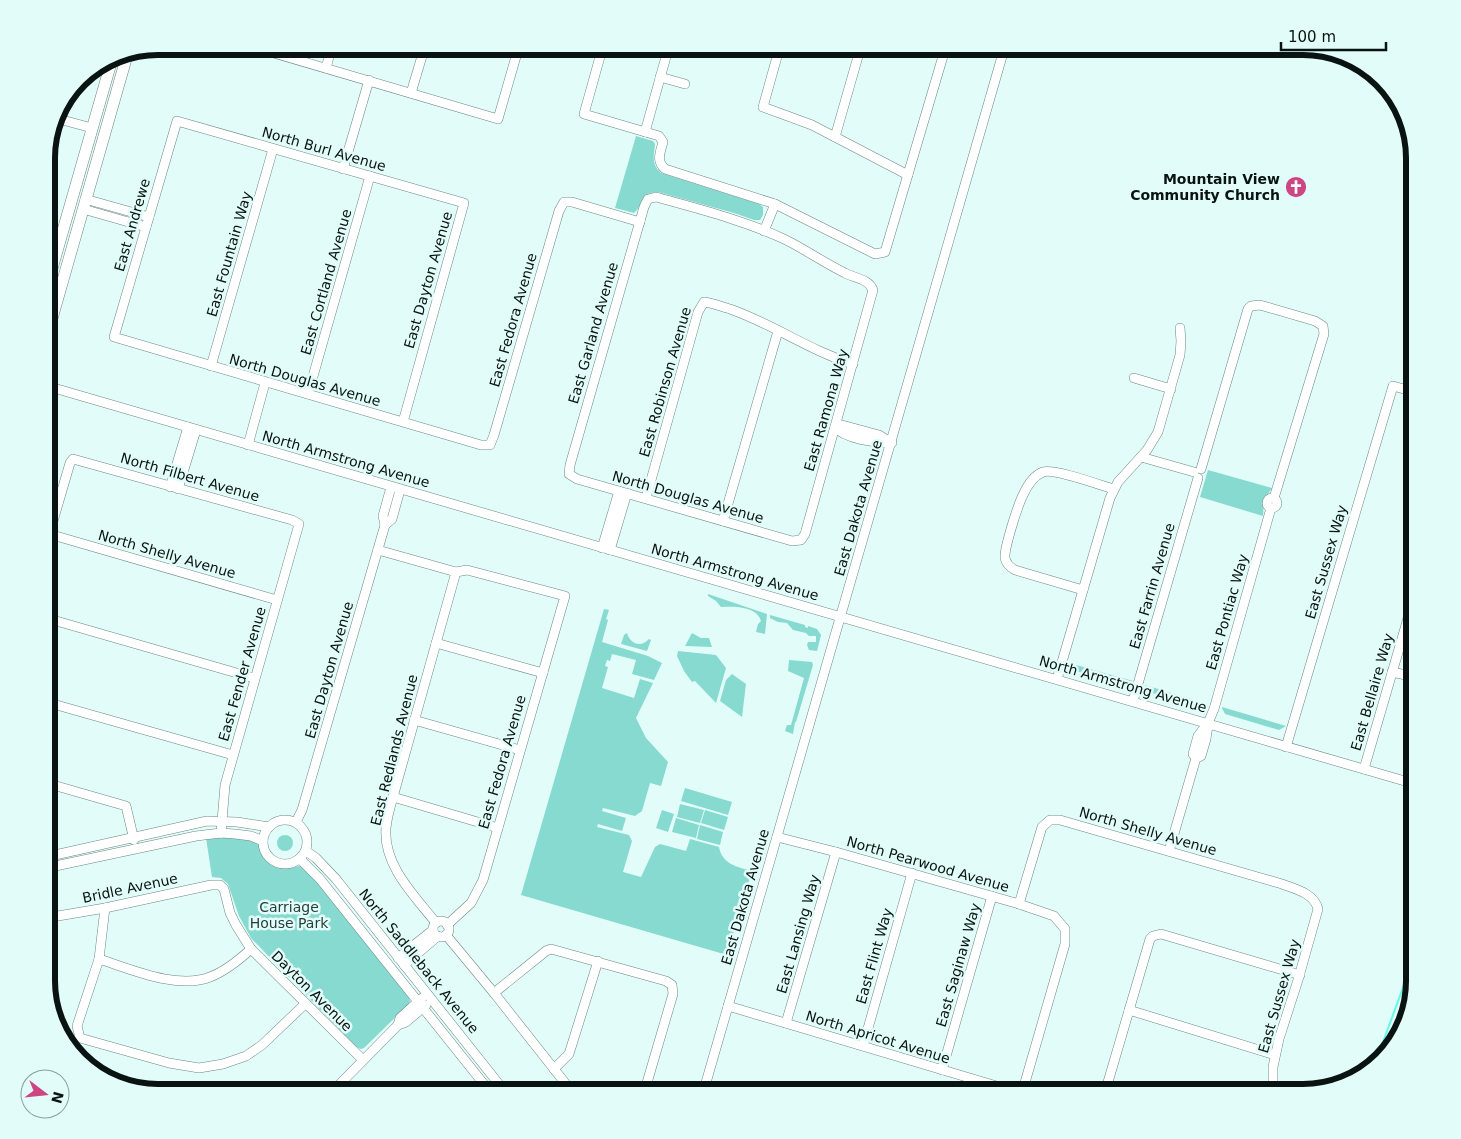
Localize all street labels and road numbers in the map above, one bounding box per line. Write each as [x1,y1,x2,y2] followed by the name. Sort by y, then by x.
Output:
[260,124,388,174] street label: North Burl Avenue
[111,177,153,273] street label: East Andrewe
[203,189,255,319] street label: East Fountain Way
[298,207,354,357] street label: East Cortland Avenue
[401,210,455,350] street label: East Dayton Avenue
[486,251,540,389] street label: East Fedora Avenue
[565,260,621,406] street label: East Garland Avenue
[636,305,694,459] street label: East Robinson Avenue
[801,347,851,473] street label: East Ramona Way
[227,351,383,409] street label: North Douglas Avenue
[260,427,432,491] street label: North Armstrong Avenue
[831,438,885,578] street label: East Dakota Avenue
[119,450,261,504] street label: North Filbert Avenue
[610,468,766,526] street label: North Douglas Avenue
[1302,503,1350,621] street label: East Sussex Way
[1126,521,1178,651] street label: East Farrin Avenue
[96,527,238,581] street label: North Shelly Avenue
[649,540,821,604] street label: North Armstrong Avenue
[1203,552,1251,672] street label: East Pontiac Way
[302,600,356,740] street label: East Dayton Avenue
[215,605,269,743] street label: East Fender Avenue
[1348,631,1396,753] street label: East Bellaire Way
[1037,652,1209,716] street label: North Armstrong Avenue
[367,673,421,827] street label: East Redlands Avenue
[475,693,529,831] street label: East Fedora Avenue
[1077,804,1219,858] street label: North Shelly Avenue
[718,827,772,967] street label: East Dakota Avenue
[845,833,1011,895] street label: North Pearwood Avenue
[81,870,179,906] street label: Bridle Avenue
[773,873,823,995] street label: East Lansing Way
[356,886,482,1036] street label: North Saddleback Avenue
[933,901,983,1029] street label: East Saginaw Way
[853,906,895,1006] street label: East Flint Way
[1255,937,1303,1055] street label: East Sussex Way
[268,947,356,1035] street label: Dayton Avenue
[804,1007,952,1067] street label: North Apricot Avenue

